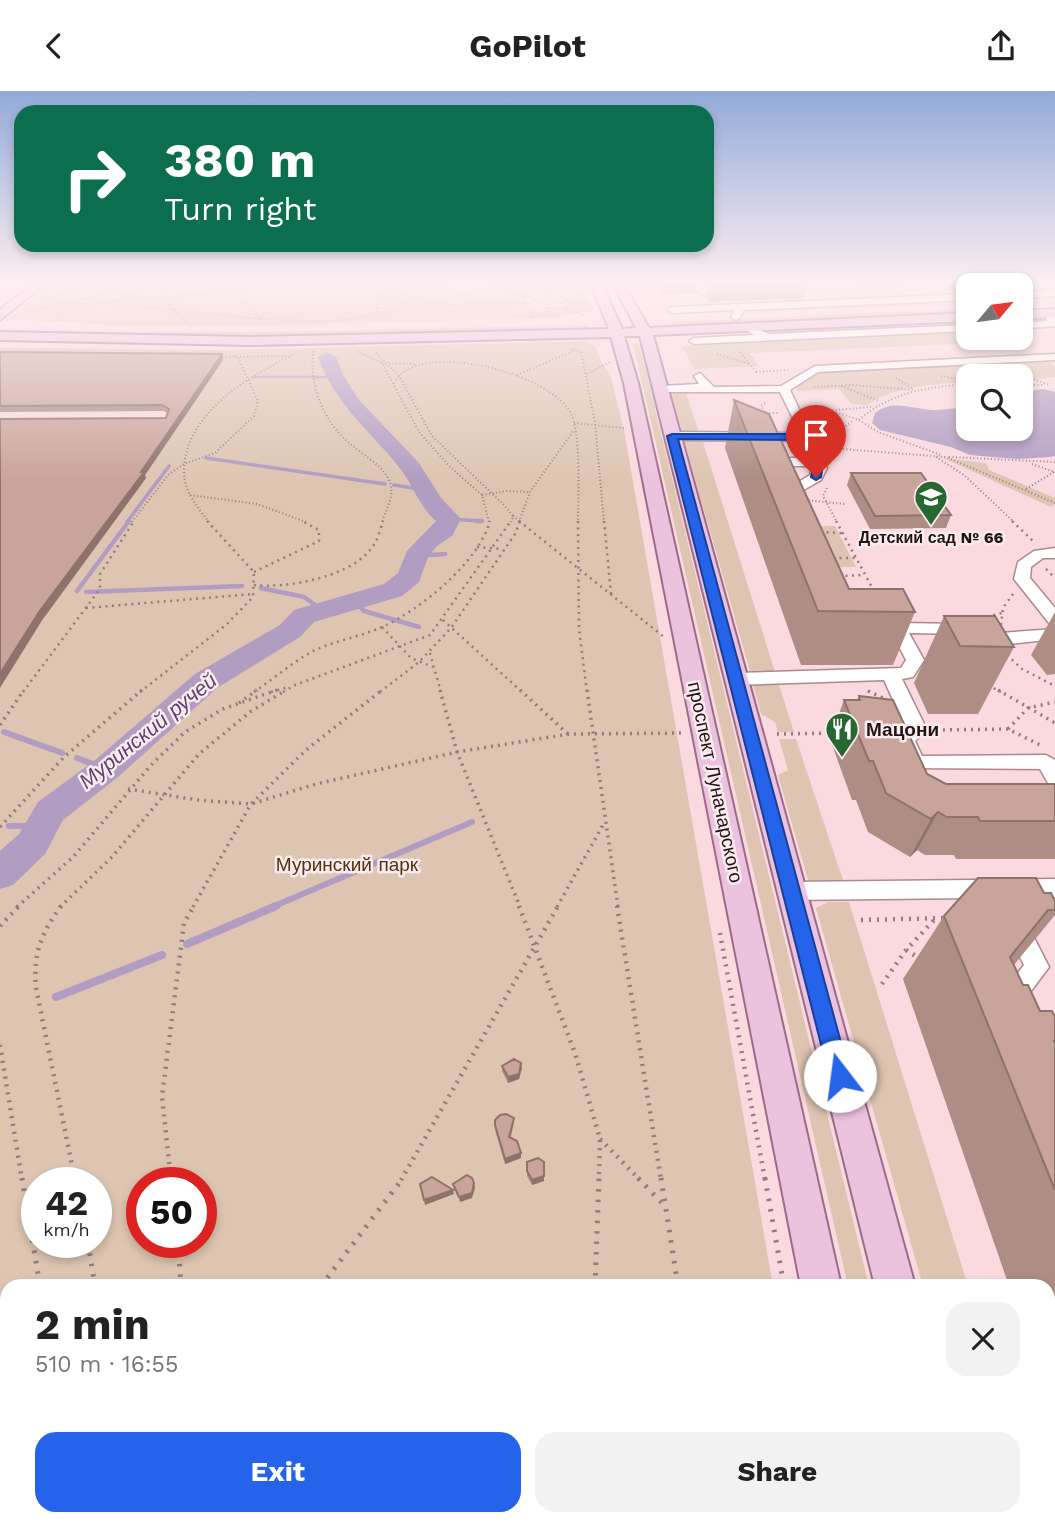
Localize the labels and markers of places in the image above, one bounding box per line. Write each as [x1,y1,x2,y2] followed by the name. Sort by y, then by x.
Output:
[786,405,846,477] pin
[912,478,950,527] school or university icon: Детский сад № 66
[859,528,1003,547] place label: Детский сад № 66
[823,710,861,759] restaurant icon: Мацони
[866,718,939,741] place label: Мацони

